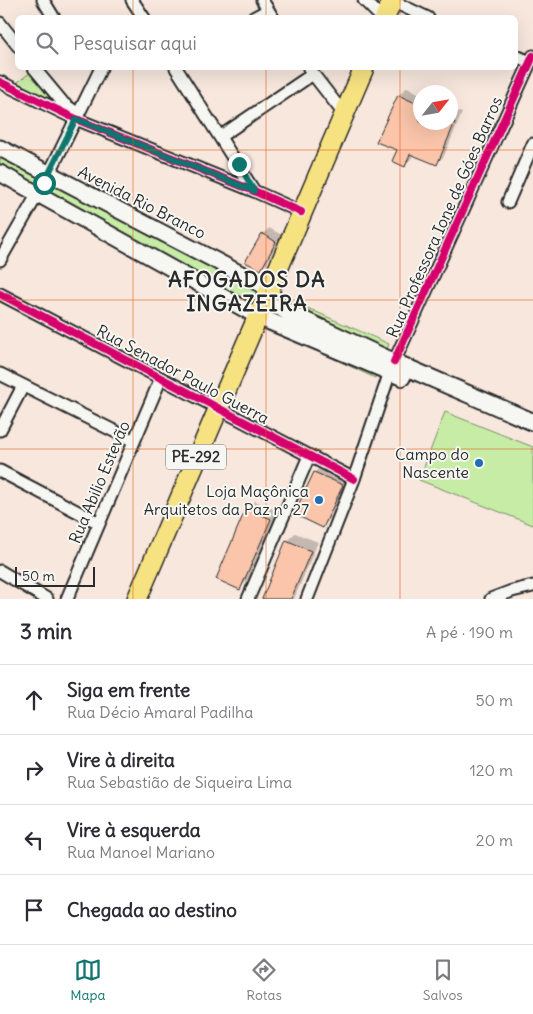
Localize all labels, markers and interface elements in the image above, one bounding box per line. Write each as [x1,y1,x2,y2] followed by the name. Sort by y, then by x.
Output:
[15,15,518,70] search box
[33,29,61,57] icon: search
[73,31,197,55] text: Pesquisar aqui
[413,85,458,130] north arrow
[382,93,506,341] street label: Rua Professora Ione de Góes Barros
[228,153,251,176] route end
[75,161,209,243] street label: Avenida Rio Branco
[33,172,56,195] route start
[168,266,326,317] district label: AFOGADOS DA INGAZEIRA
[93,320,273,428] street label: Rua Senador Paulo Guerra
[64,418,134,546] street label: Rua Abilio Estevão
[166,444,226,470] road number: PE-292
[395,444,469,482] place label: Campo do Nascente
[473,457,485,469] marker: Campo do Nascente
[144,481,309,519] place label: Loja Maçônica Arquitetos da Paz nº 27
[313,494,325,506] marker: Loja Maçônica Arquitetos da Paz nº 27
[15,564,95,587] scale bar
[22,567,55,585] text: 50 m
[20,618,72,645] text: 3 min
[426,622,513,642] text: A pé · 190 m
[67,678,190,702] text: Siga em frente
[20,686,48,714] icon: ahead
[475,690,513,710] text: 50 m
[67,702,253,722] text: Rua Décio Amaral Padilha
[67,748,175,772] text: Vire à direita
[20,756,48,784] icon: right
[470,760,513,780] text: 120 m
[67,772,292,792] text: Rua Sebastião de Siqueira Lima
[67,818,201,842] text: Vire à esquerda
[20,826,48,854] icon: left
[476,830,513,850] text: 20 m
[67,842,215,862] text: Rua Manoel Mariano
[20,896,48,924] icon: arrive
[67,898,237,922] text: Chegada ao destino
[70,956,106,1004] tab: Mapa
[246,956,282,1004] tab: Rotas
[423,956,463,1004] tab: Salvos

